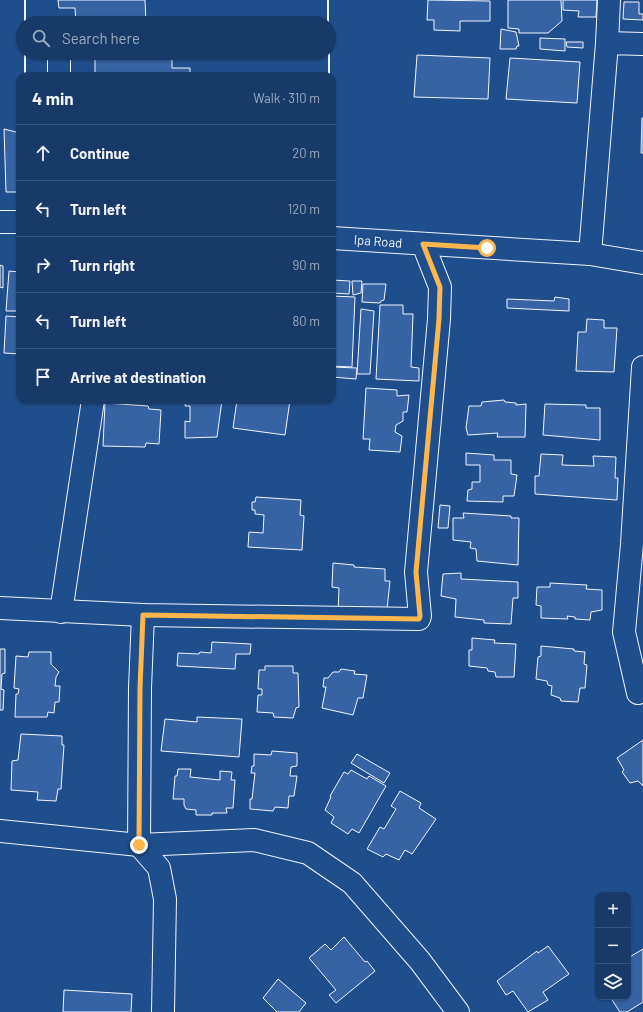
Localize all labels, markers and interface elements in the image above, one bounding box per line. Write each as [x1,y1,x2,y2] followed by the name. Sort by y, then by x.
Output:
[16,16,336,60] search box
[30,27,52,49] icon: search
[62,29,140,47] text: Search here
[32,88,74,108] text: 4 min
[253,90,320,106] text: Walk · 310 m
[32,142,54,164] icon: ahead
[70,144,130,162] text: Continue
[292,145,320,161] text: 20 m
[32,198,54,220] icon: left
[70,200,126,218] text: Turn left
[288,201,320,217] text: 120 m
[353,231,403,251] street label: Ipa Road
[478,239,496,257] route start
[32,254,54,276] icon: right
[70,256,135,274] text: Turn right
[293,257,320,273] text: 90 m
[32,310,54,332] icon: left
[70,312,126,330] text: Turn left
[293,313,320,329] text: 80 m
[32,366,54,388] icon: arrive
[70,368,206,386] text: Arrive at destination
[130,836,148,854] route end
[595,892,631,1000] map controls
[595,892,631,928] button: +
[595,928,631,964] button: −
[595,964,631,1000] button: layers

